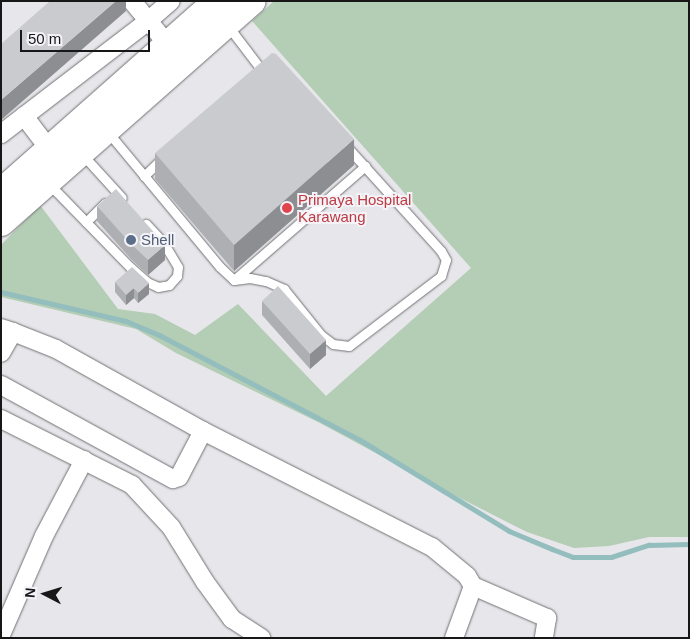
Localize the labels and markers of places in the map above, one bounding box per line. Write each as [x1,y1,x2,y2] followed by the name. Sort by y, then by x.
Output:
[298,190,411,225] place label: Primaya Hospital Karawang
[280,201,294,215] marker: Primaya Hospital Karawang
[141,231,174,249] place label: Shell
[125,234,137,246] marker: Shell

